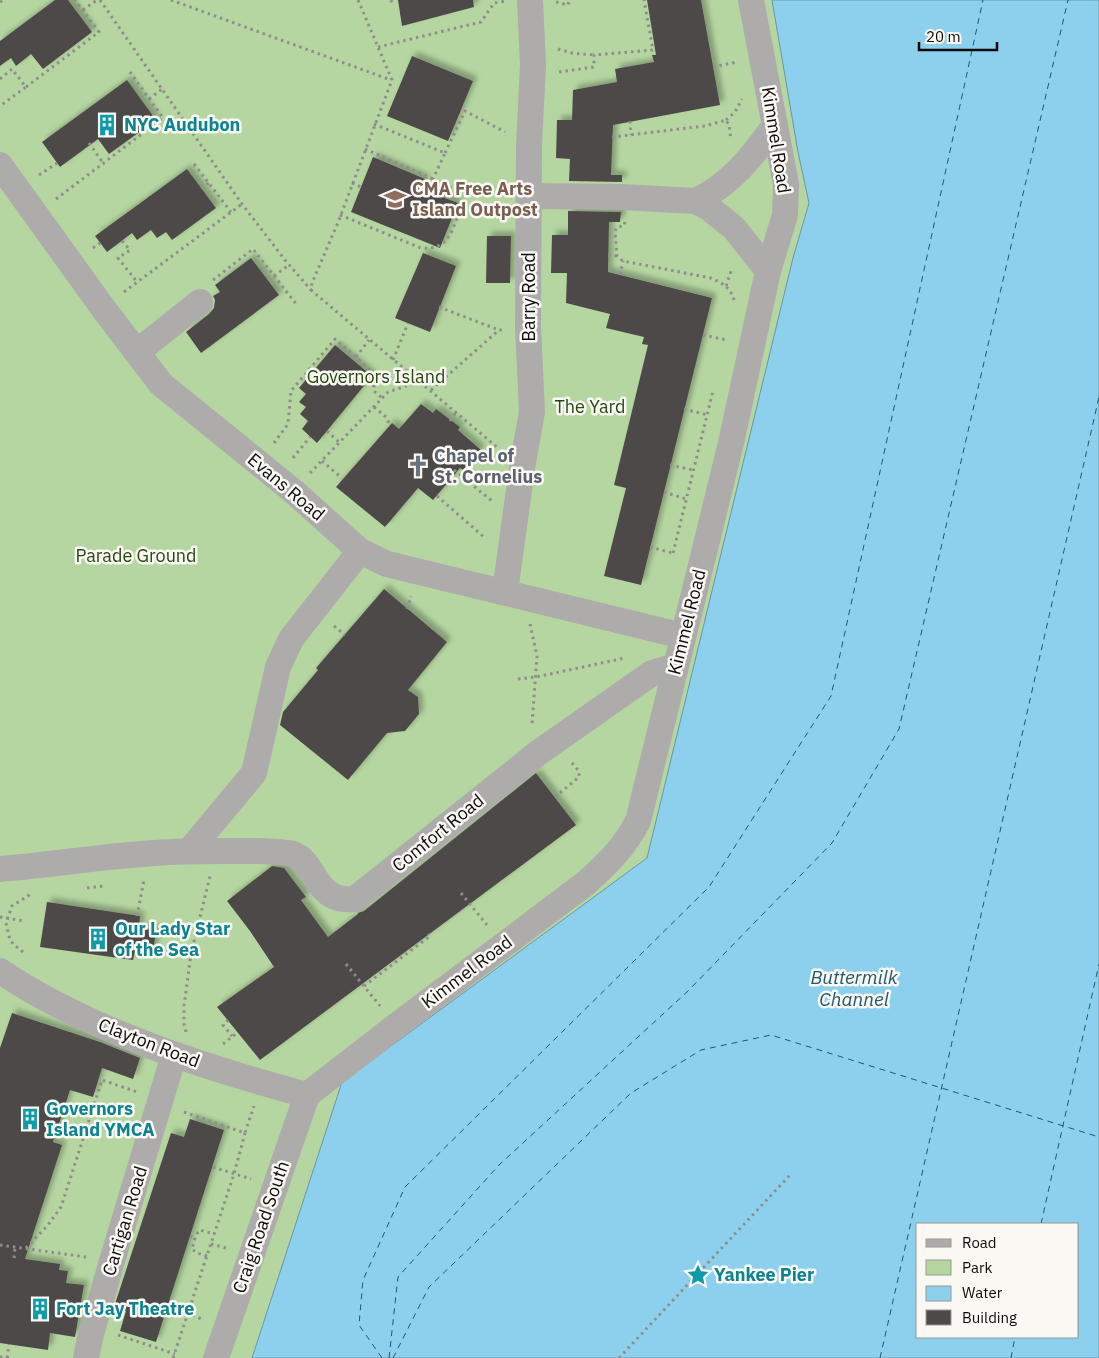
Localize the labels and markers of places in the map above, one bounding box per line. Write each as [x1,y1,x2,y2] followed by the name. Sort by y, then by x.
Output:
[94,112,120,138] building icon: NYC Audubon
[124,113,240,136] place label: NYC Audubon
[412,177,538,221] place label: CMA Free Arts Island Outpost
[382,186,408,212] school or university icon: CMA Free Arts Island Outpost
[434,444,542,488] place label: Chapel of St. Cornelius
[405,453,431,479] church icon: Chapel of St. Cornelius
[115,917,230,961] place label: Our Lady Star of the Sea
[85,926,111,952] building icon: Our Lady Star of the Sea
[46,1097,155,1141] place label: Governors Island YMCA
[17,1106,43,1132] building icon: Governors Island YMCA
[685,1262,711,1288] place icon: Yankee Pier
[714,1263,814,1286] place label: Yankee Pier
[27,1296,53,1322] building icon: Fort Jay Theatre
[56,1297,194,1320] place label: Fort Jay Theatre

